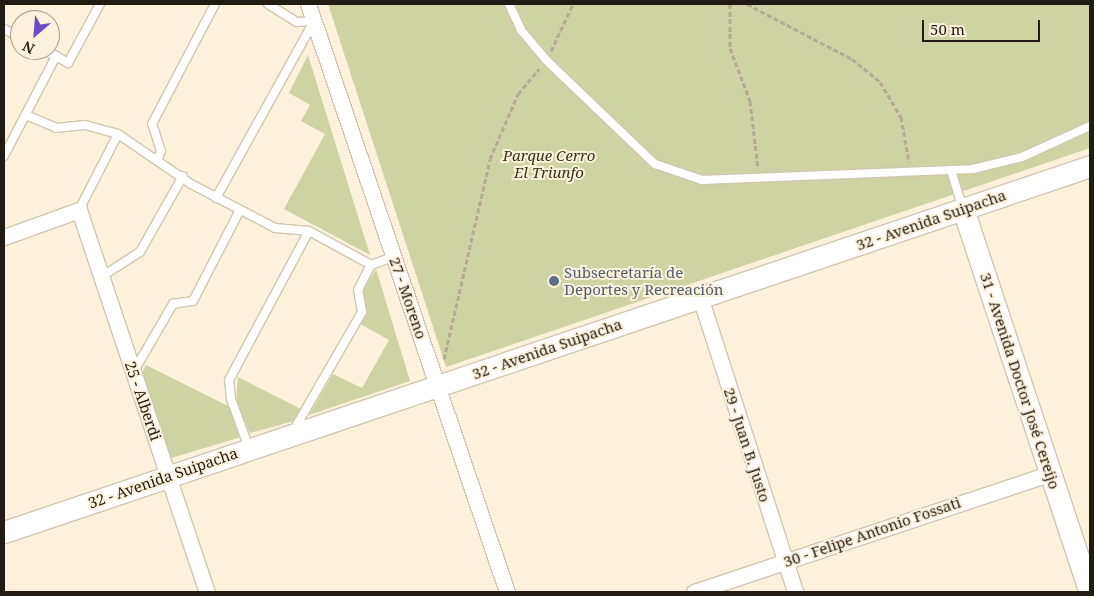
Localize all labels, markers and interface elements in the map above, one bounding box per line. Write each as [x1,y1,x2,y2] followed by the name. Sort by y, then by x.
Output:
[10,10,60,60] north arrow
[924,10,1042,42] scale bar
[930,19,965,39] text: 50 m
[19,37,38,59] text: N
[503,146,595,181] park label: Parque Cerro El Triunfo
[854,186,1008,254] street label: 32 - Avenida Suipacha
[386,255,430,341] street label: 27 - Moreno
[564,263,723,298] place label: Subsecretaría de Deportes y Recreación
[976,271,1064,491] street label: 31 - Avenida Doctor José Cereijo
[548,275,560,287] marker: Subsecretaría de Deportes y Recreación
[470,315,624,383] street label: 32 - Avenida Suipacha
[121,359,165,443] street label: 25 - Alberdi
[720,386,774,504] street label: 29 - Juan B. Justo
[86,444,240,512] street label: 32 - Avenida Suipacha
[781,493,963,571] street label: 30 - Felipe Antonio Fossati

